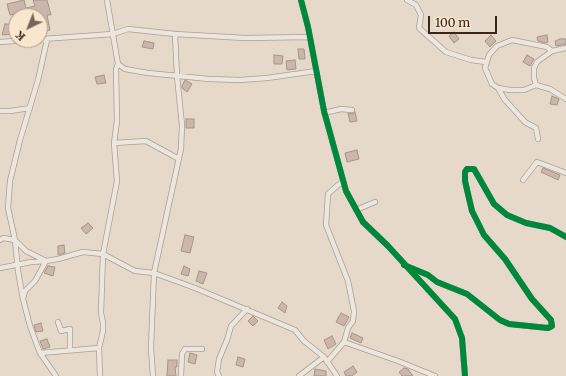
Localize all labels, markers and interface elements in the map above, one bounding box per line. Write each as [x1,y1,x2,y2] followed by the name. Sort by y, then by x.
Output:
[8,8,48,48] north arrow
[430,8,499,34] scale bar
[435,15,470,30] text: 100 m
[13,28,28,44] text: K

